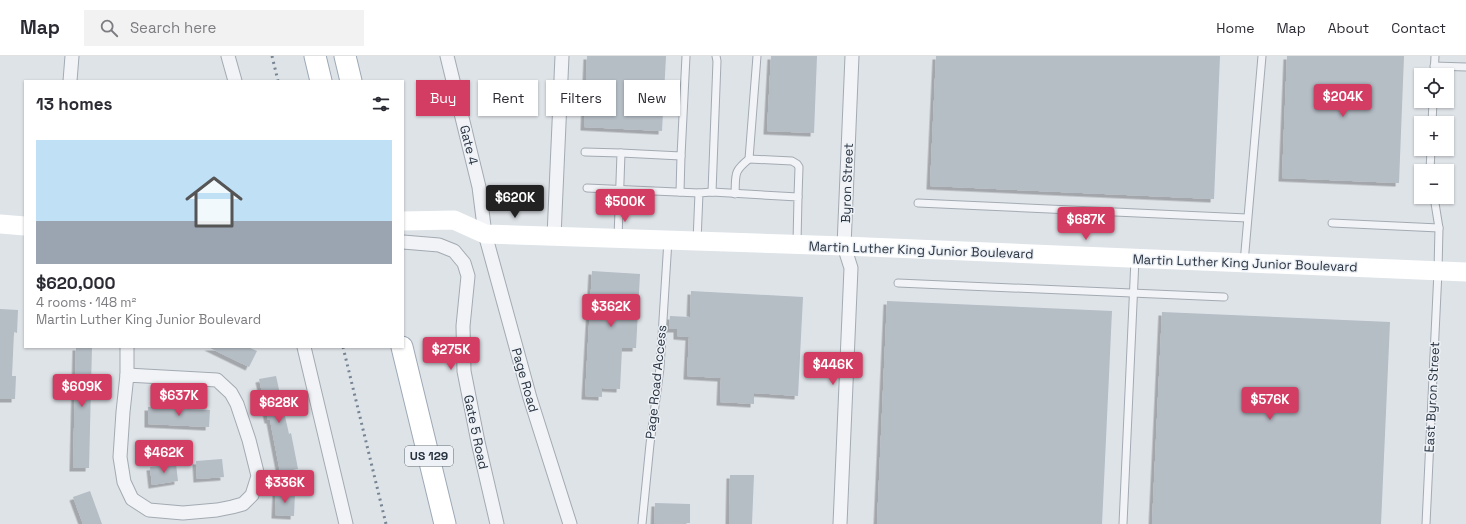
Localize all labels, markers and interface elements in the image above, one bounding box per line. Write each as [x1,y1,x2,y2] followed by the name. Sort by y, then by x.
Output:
[84,10,364,46] search box
[20,15,60,40] text: Map
[98,17,120,39] icon: search
[130,18,216,37] text: Search here
[1216,19,1254,37] text: Home
[1276,19,1306,37] text: Map
[1328,19,1369,37] text: About
[1391,19,1446,37] text: Contact
[1414,68,1454,204] map controls
[1414,68,1454,108] button: locate
[416,80,470,116] chip: Buy
[478,80,538,116] chip: Rent
[546,80,616,116] chip: Filters
[624,80,680,116] chip: New
[1315,84,1371,118] pin: $204K
[1323,88,1363,105] text: $204K
[36,93,112,115] text: 13 homes
[370,93,392,115] icon: filters
[1414,116,1454,156] button: +
[456,123,482,167] street label: Gate 4
[837,143,857,223] street label: Byron Street
[1414,164,1454,204] button: −
[178,166,250,238] icon: home
[487,185,543,219] pin: $620K
[495,189,535,206] text: $620K
[597,189,653,223] pin: $500K
[605,193,645,210] text: $500K
[1058,207,1114,241] pin: $687K
[1067,211,1105,228] text: $687K
[808,238,1034,262] street label: Martin Luther King Junior Boulevard
[1132,251,1358,275] street label: Martin Luther King Junior Boulevard
[36,272,116,294] text: $620,000
[36,294,136,311] text: 4 rooms · 148 m²
[583,294,639,328] pin: $362K
[591,298,631,315] text: $362K
[36,311,261,328] text: Martin Luther King Junior Boulevard
[642,324,670,440] street label: Page Road Access
[423,337,479,371] pin: $275K
[432,341,470,358] text: $275K
[1421,341,1443,453] street label: East Byron Street
[508,346,542,414] street label: Page Road
[805,352,861,386] pin: $446K
[813,356,853,373] text: $446K
[54,374,110,408] pin: $609K
[62,378,102,395] text: $609K
[151,383,207,417] pin: $637K
[159,387,199,404] text: $637K
[1242,387,1298,421] pin: $576K
[251,390,307,424] pin: $628K
[1251,391,1289,408] text: $576K
[460,393,492,471] street label: Gate 5 Road
[259,394,299,411] text: $628K
[136,440,192,474] pin: $462K
[144,444,184,461] text: $462K
[405,446,453,466] road number: US 129
[257,470,313,504] pin: $336K
[265,474,305,491] text: $336K

